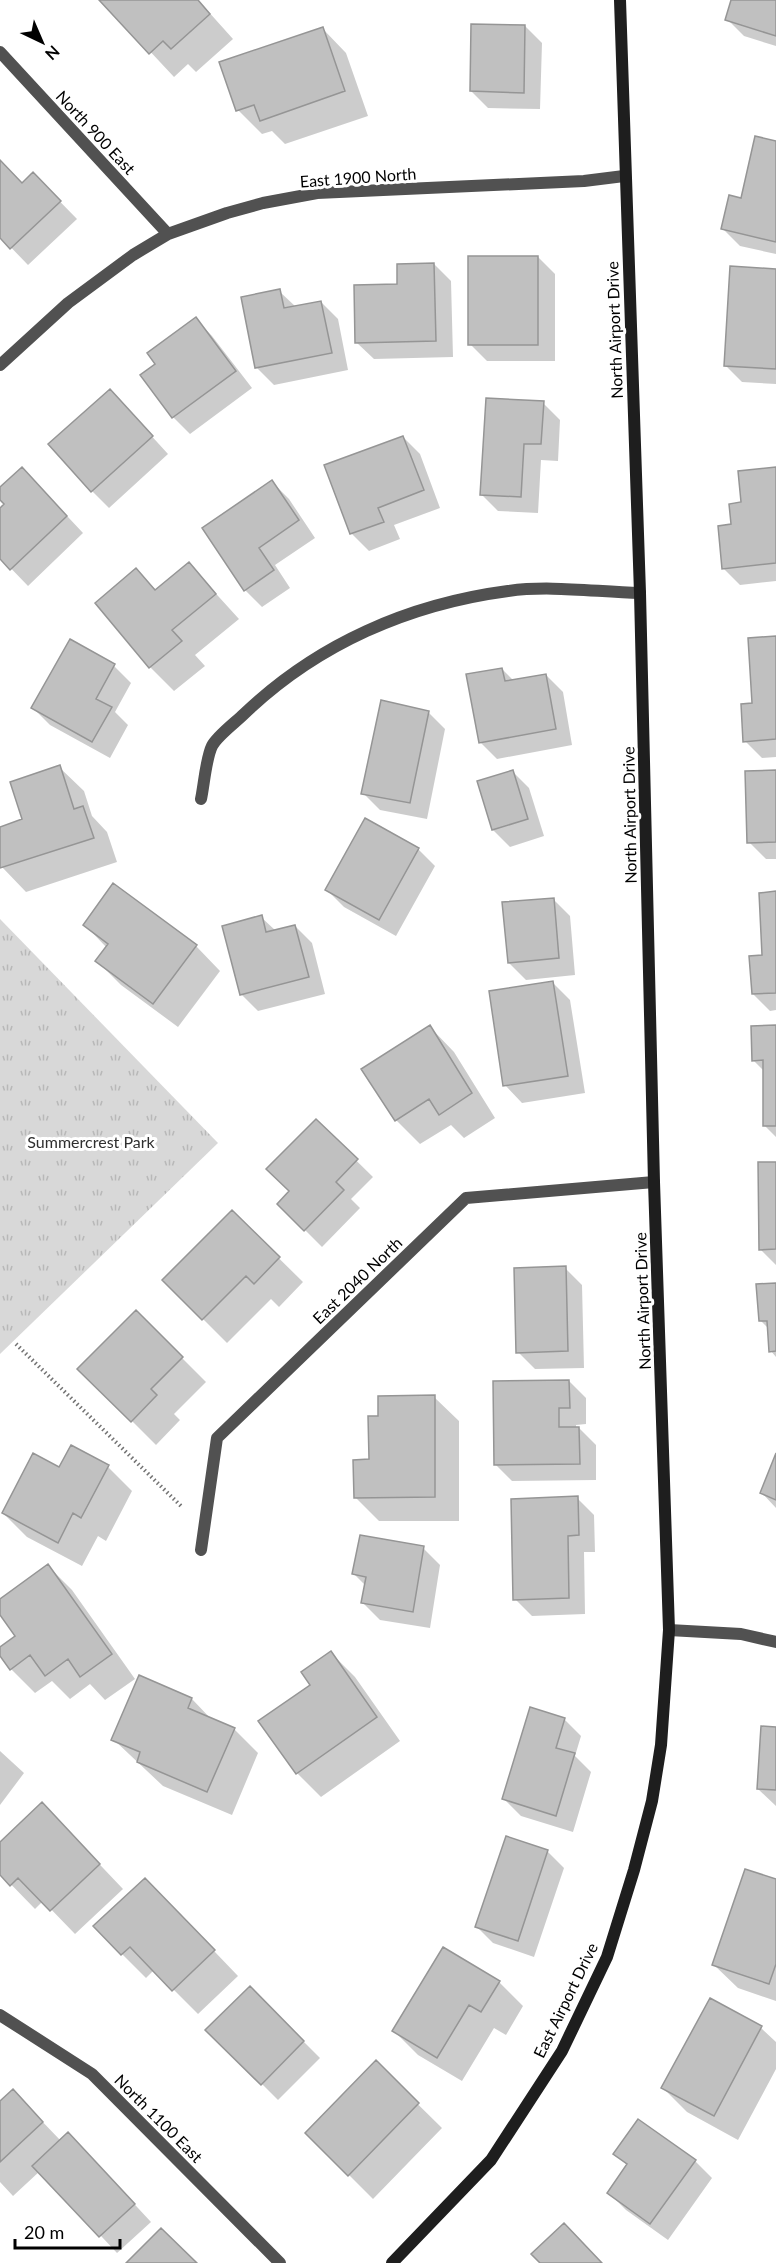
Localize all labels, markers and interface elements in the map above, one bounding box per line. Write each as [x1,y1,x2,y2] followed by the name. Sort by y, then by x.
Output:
[12,12,72,72] north arrow
[42,42,64,64] text: N
[52,86,140,178] street label: North 900 East
[299,163,417,191] street label: East 1900 North
[602,261,626,399] street label: North Airport Drive
[618,746,640,884] street label: North Airport Drive
[27,1132,156,1151] park label: Summercrest Park
[630,1232,654,1370] street label: North Airport Drive
[308,1233,406,1327] street label: East 2040 North
[529,1939,601,2061] street label: East Airport Drive
[111,2070,207,2166] street label: North 1100 East
[15,2212,120,2250] scale bar
[24,2221,64,2243] text: 20 m

